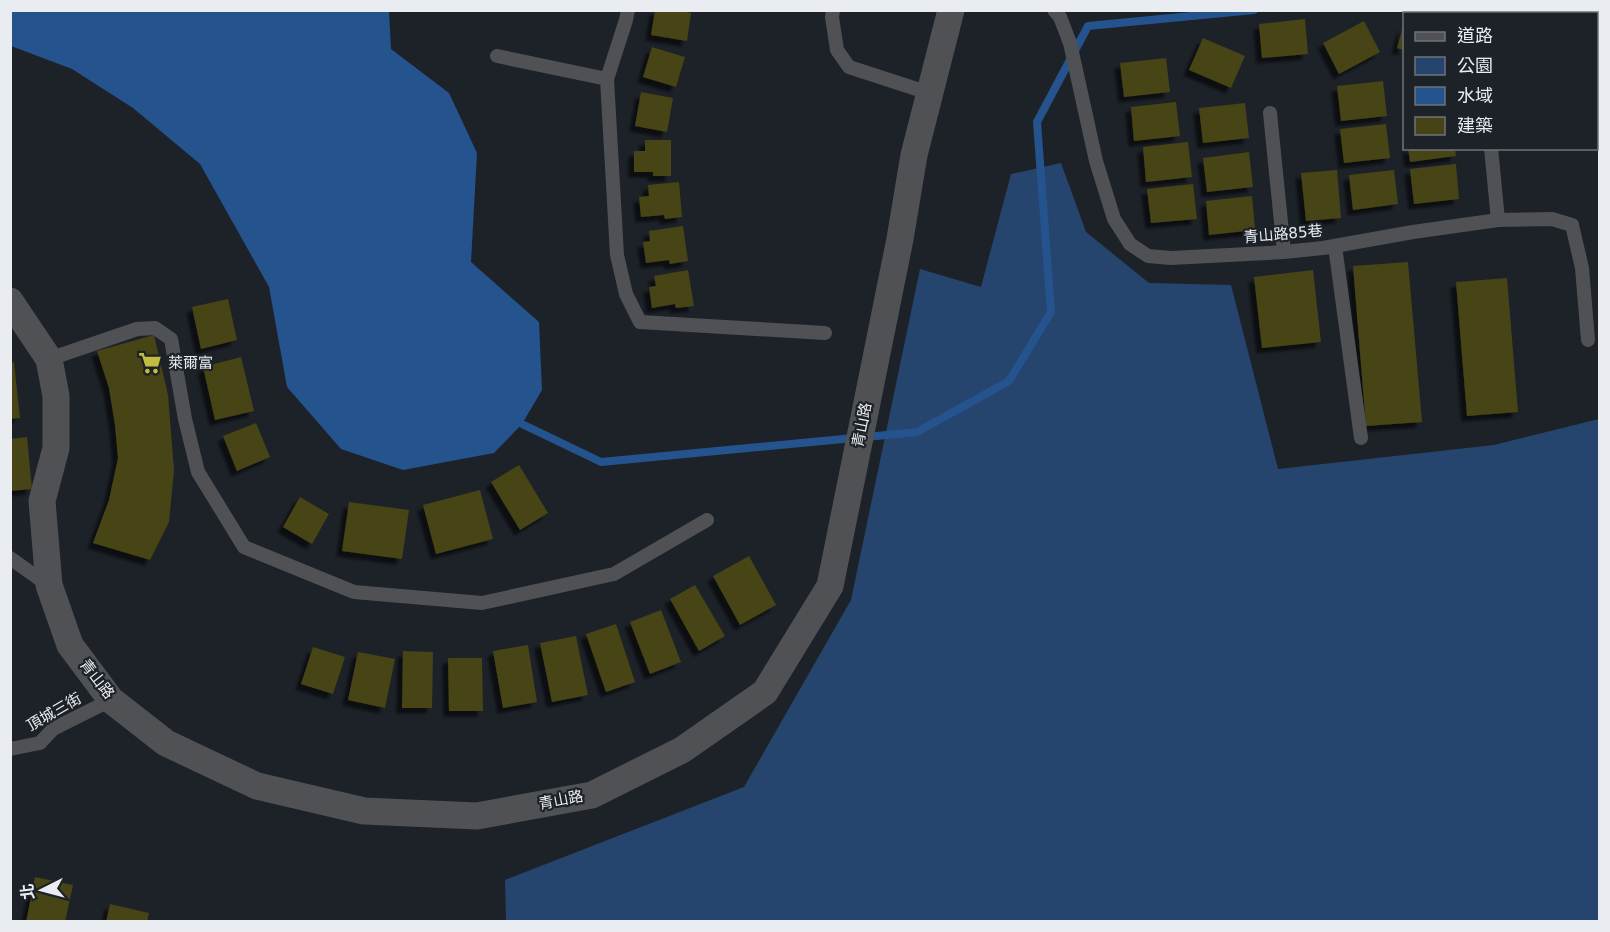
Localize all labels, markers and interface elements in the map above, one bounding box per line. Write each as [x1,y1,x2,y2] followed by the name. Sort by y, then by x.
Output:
[1403,12,1598,150] legend
[1457,25,1493,46] text: 道路
[1457,55,1493,76] text: 公園
[1457,85,1493,106] text: 水域
[1457,115,1493,136] text: 建築
[1243,222,1323,246] street label: 青山路85巷
[137,350,163,376] supermarket icon: 萊爾富
[168,354,213,372] place label: 萊爾富
[849,401,875,449] street label: 青山路
[76,656,118,702] street label: 青山路
[24,689,84,735] street label: 頂城三街
[537,787,585,813] street label: 青山路
[12,860,72,920] north arrow
[17,883,38,900] text: 北

